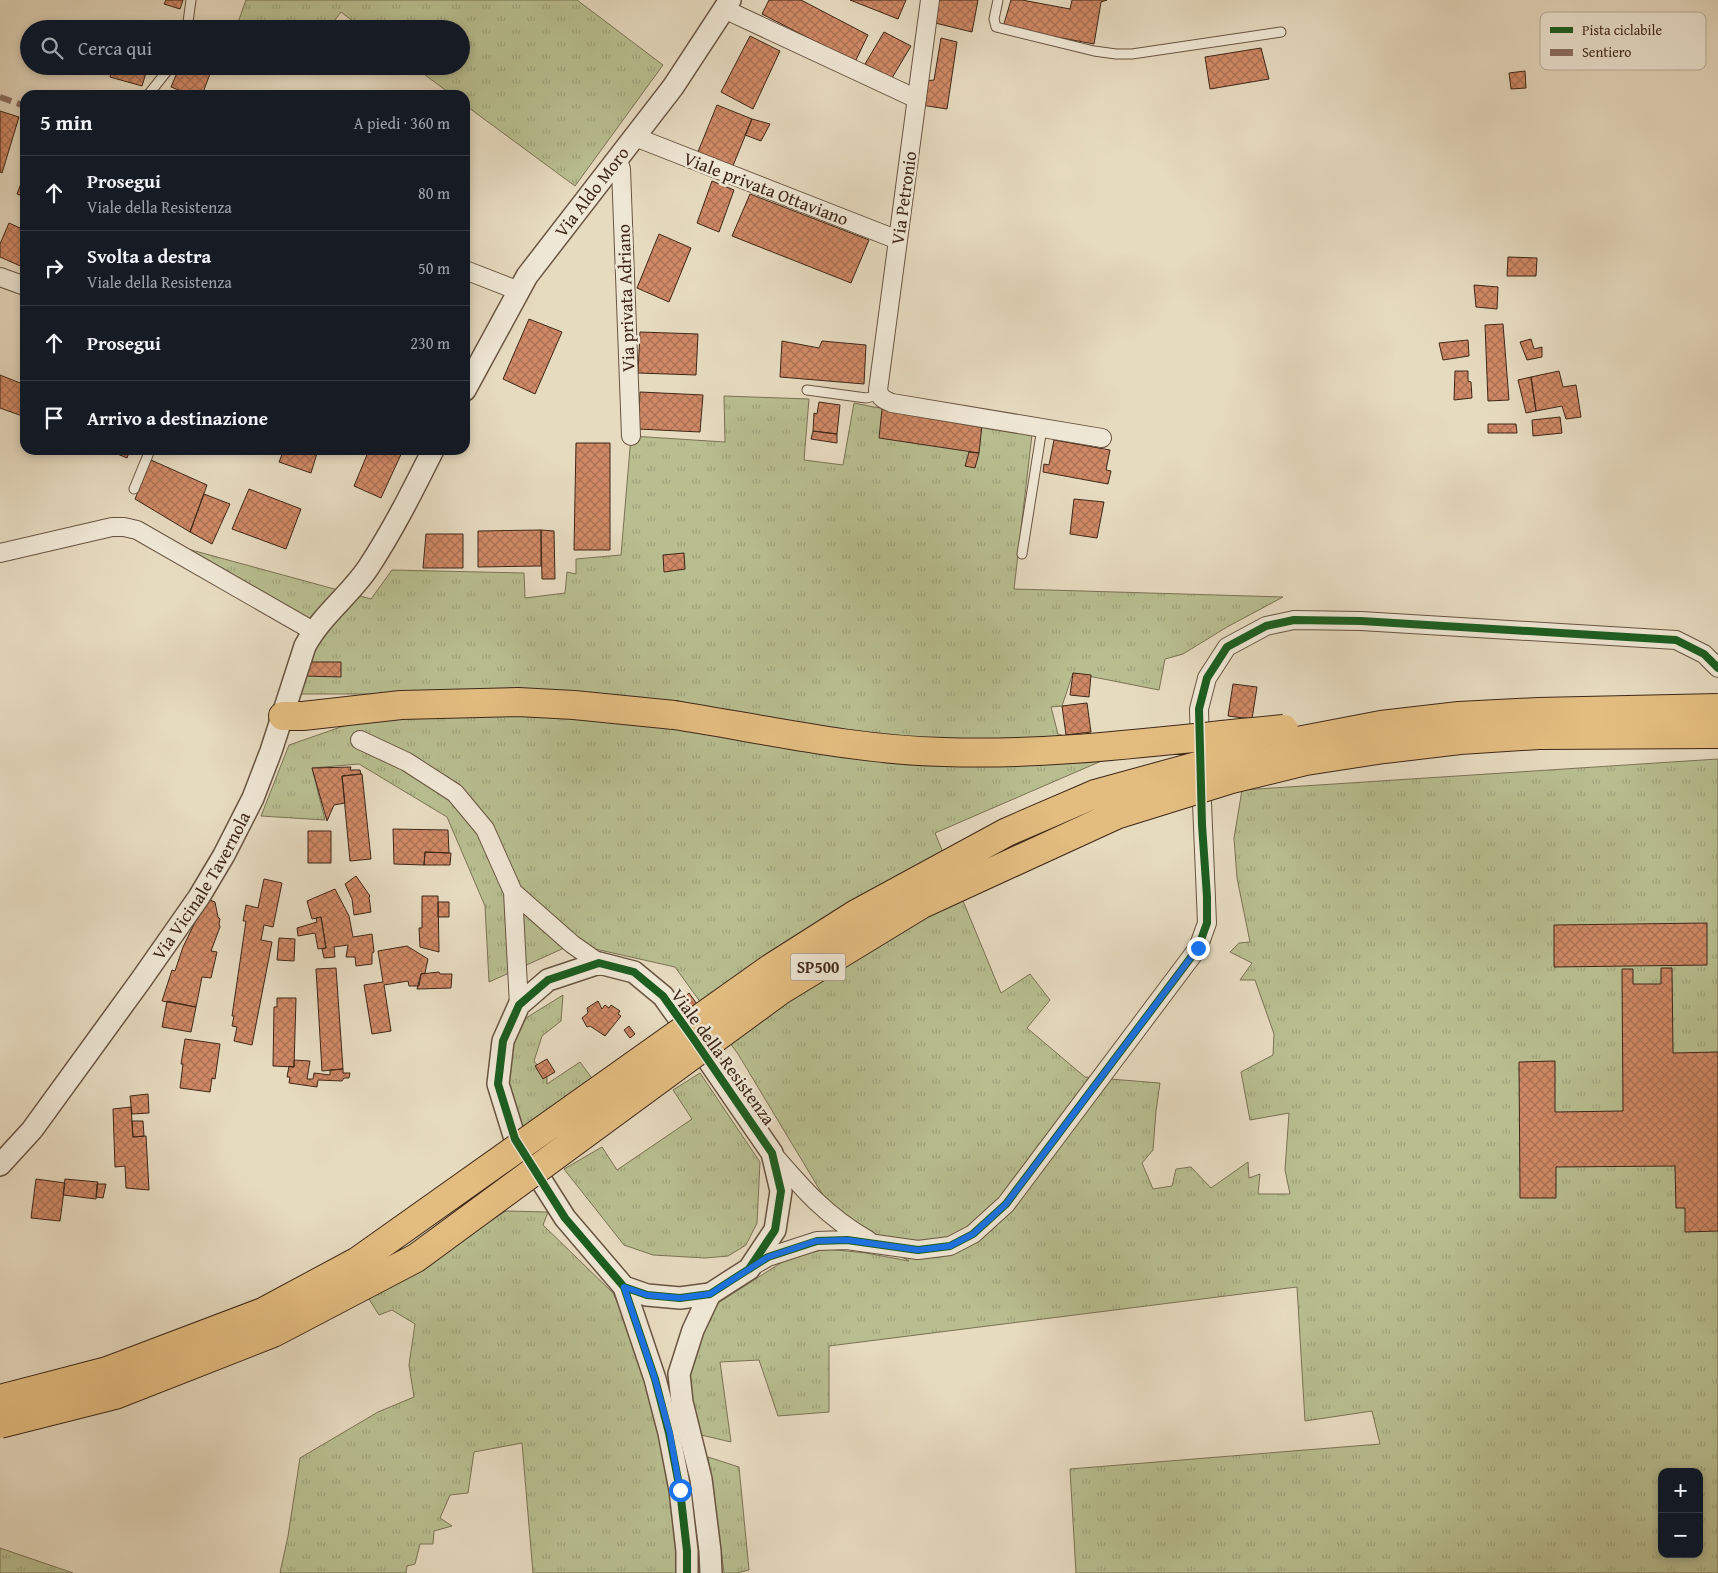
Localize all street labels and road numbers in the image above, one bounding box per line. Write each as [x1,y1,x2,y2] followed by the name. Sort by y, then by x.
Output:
[548,140,635,243] street label: Via Aldo Moro
[680,145,853,232] street label: Viale privata Ottaviano
[884,149,923,247] street label: Via Petronio
[609,223,642,373] street label: Via privata Adriano
[145,806,257,965] street label: Via Vicinale Tavernola
[790,954,846,980] road number: SP500
[665,983,782,1131] street label: Viale della Resistenza

